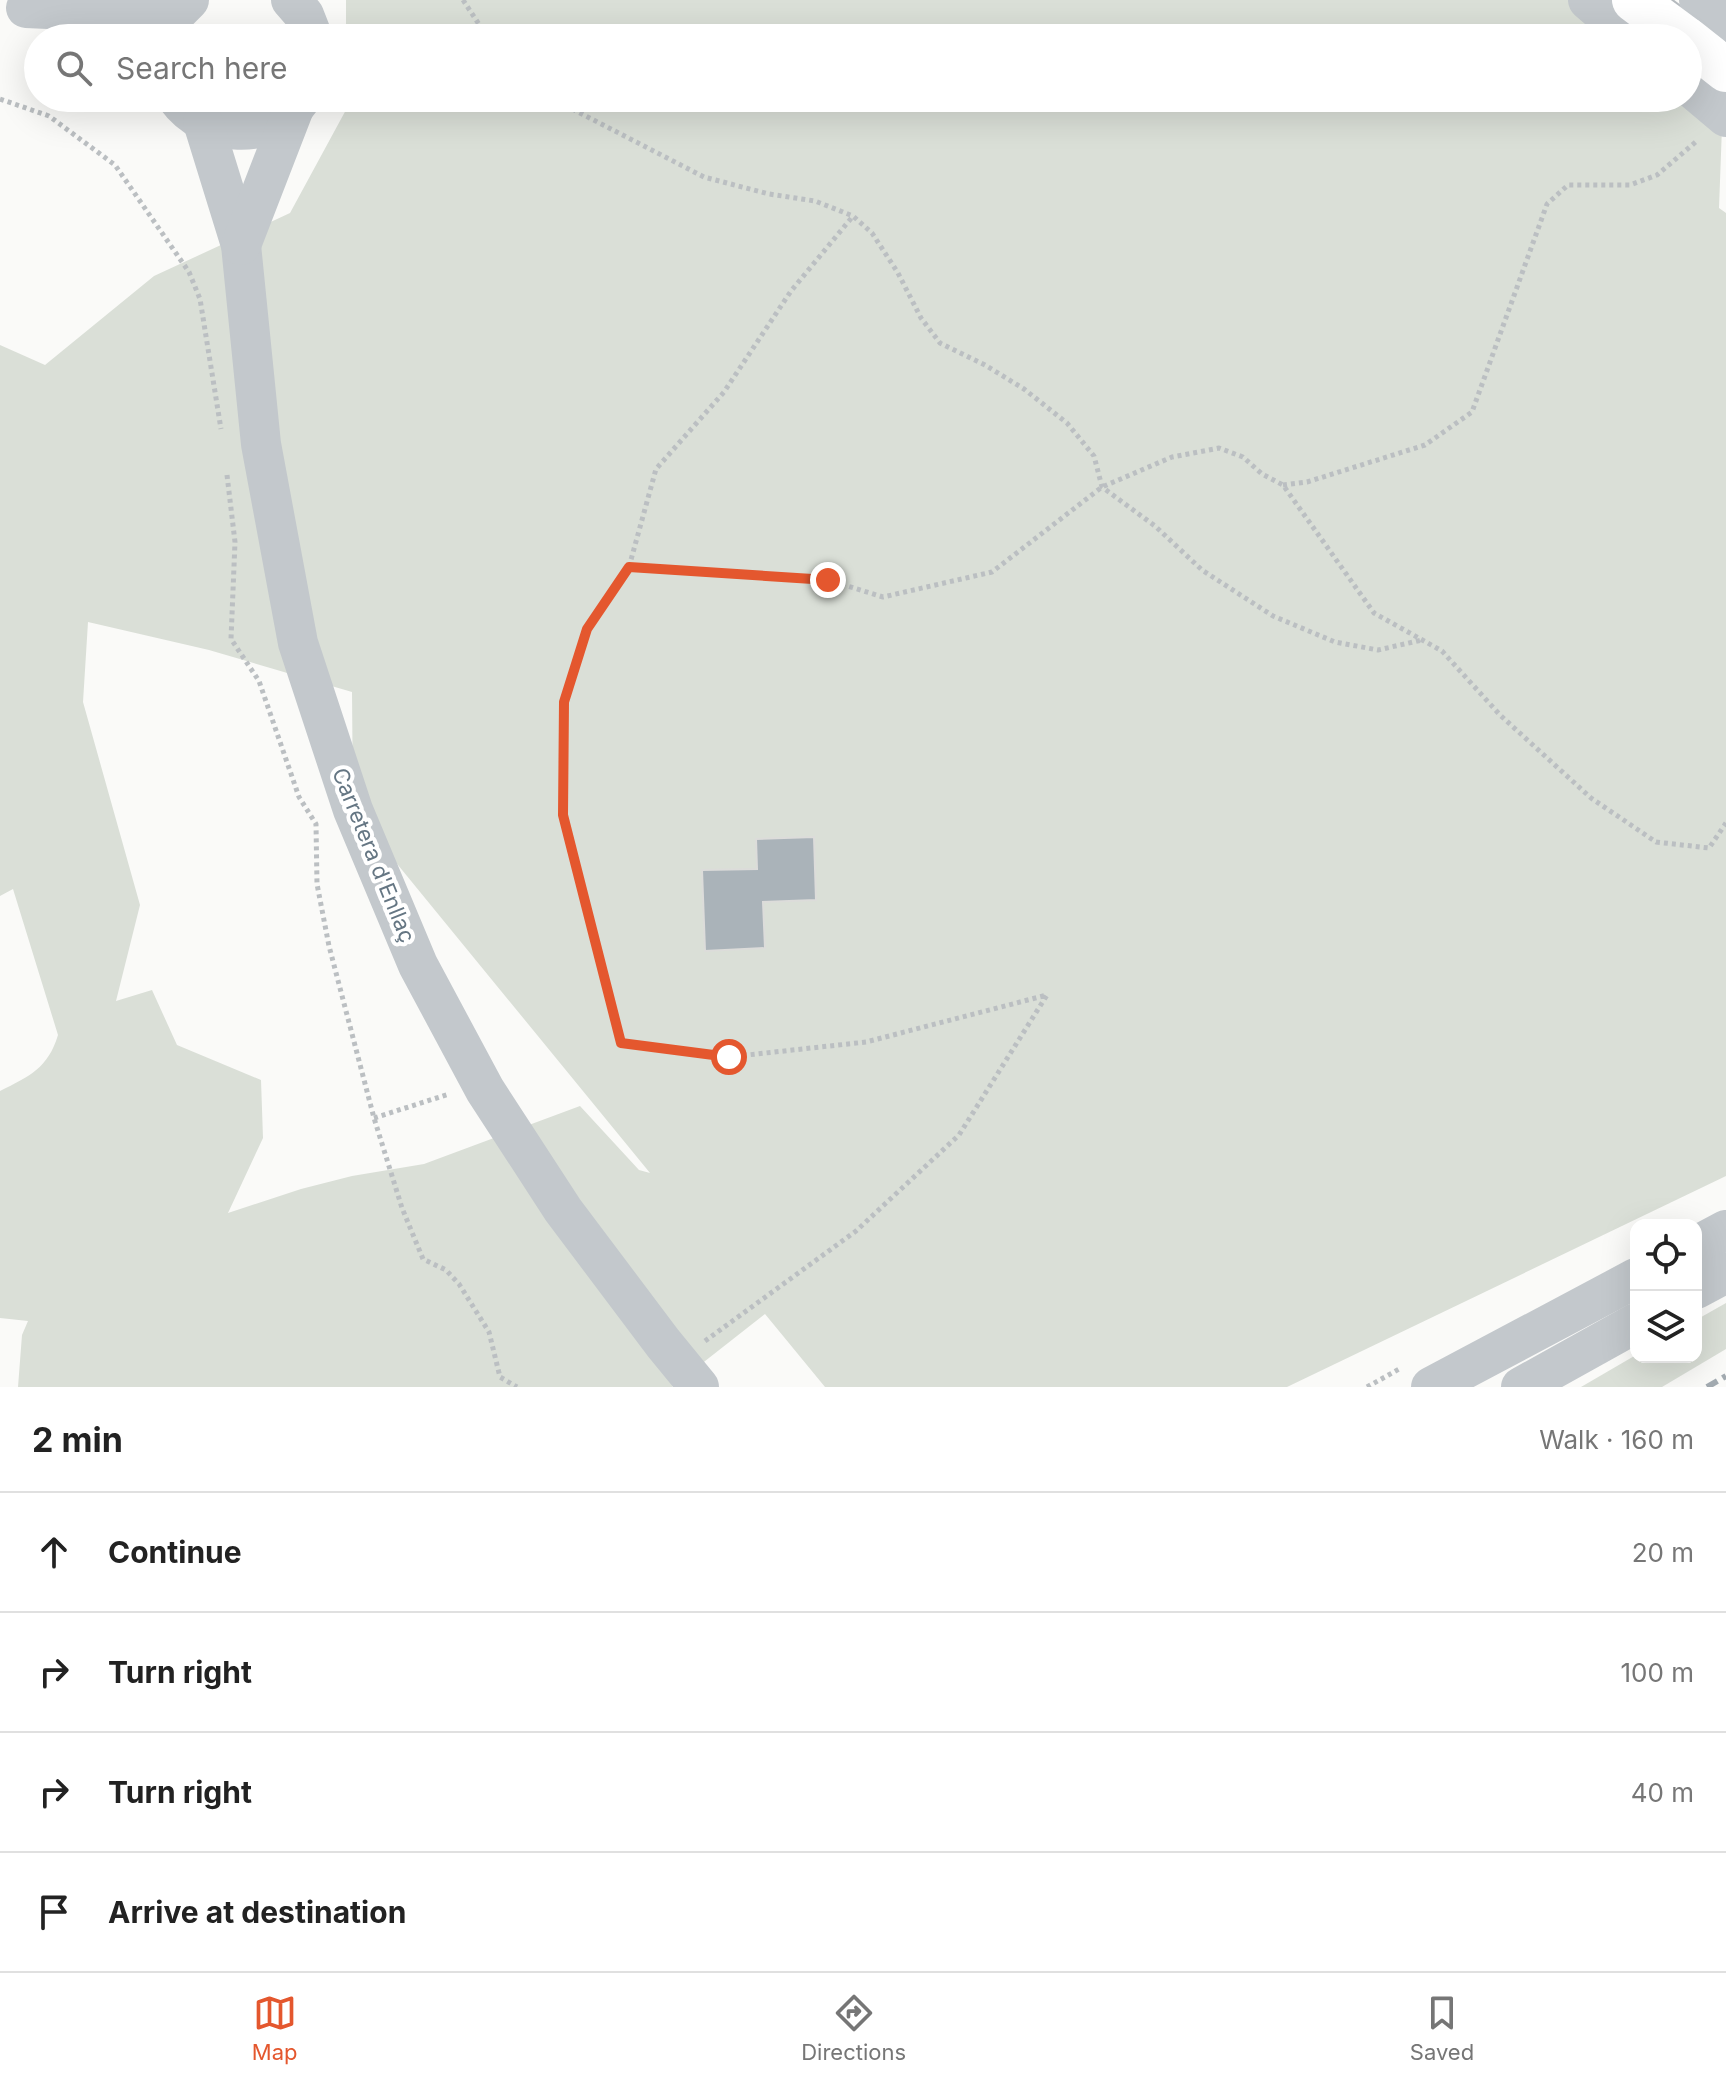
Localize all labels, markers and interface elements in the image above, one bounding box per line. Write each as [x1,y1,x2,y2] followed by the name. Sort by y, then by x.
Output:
[24,24,1702,112] search box
[52,46,96,90] icon: search
[116,50,288,86] text: Search here
[810,562,846,598] route end
[327,764,421,946] street label: Carretera d'Enllaç
[711,1039,747,1075] route start
[1630,1219,1702,1363] map controls
[1630,1219,1702,1291] button: locate
[1630,1291,1702,1363] button: layers
[32,1419,123,1460] text: 2 min
[1539,1424,1694,1455] text: Walk · 160 m
[32,1530,76,1574] icon: ahead
[108,1534,242,1570] text: Continue
[1632,1537,1694,1568] text: 20 m
[32,1650,76,1694] icon: right
[108,1654,252,1690] text: Turn right
[1621,1657,1694,1688] text: 100 m
[32,1770,76,1814] icon: right
[108,1774,252,1810] text: Turn right
[1631,1777,1694,1808] text: 40 m
[32,1890,76,1934] icon: arrive
[108,1894,406,1930] text: Arrive at destination
[252,1991,298,2065] tab: Map
[801,1991,906,2065] tab: Directions
[1410,1991,1474,2065] tab: Saved

